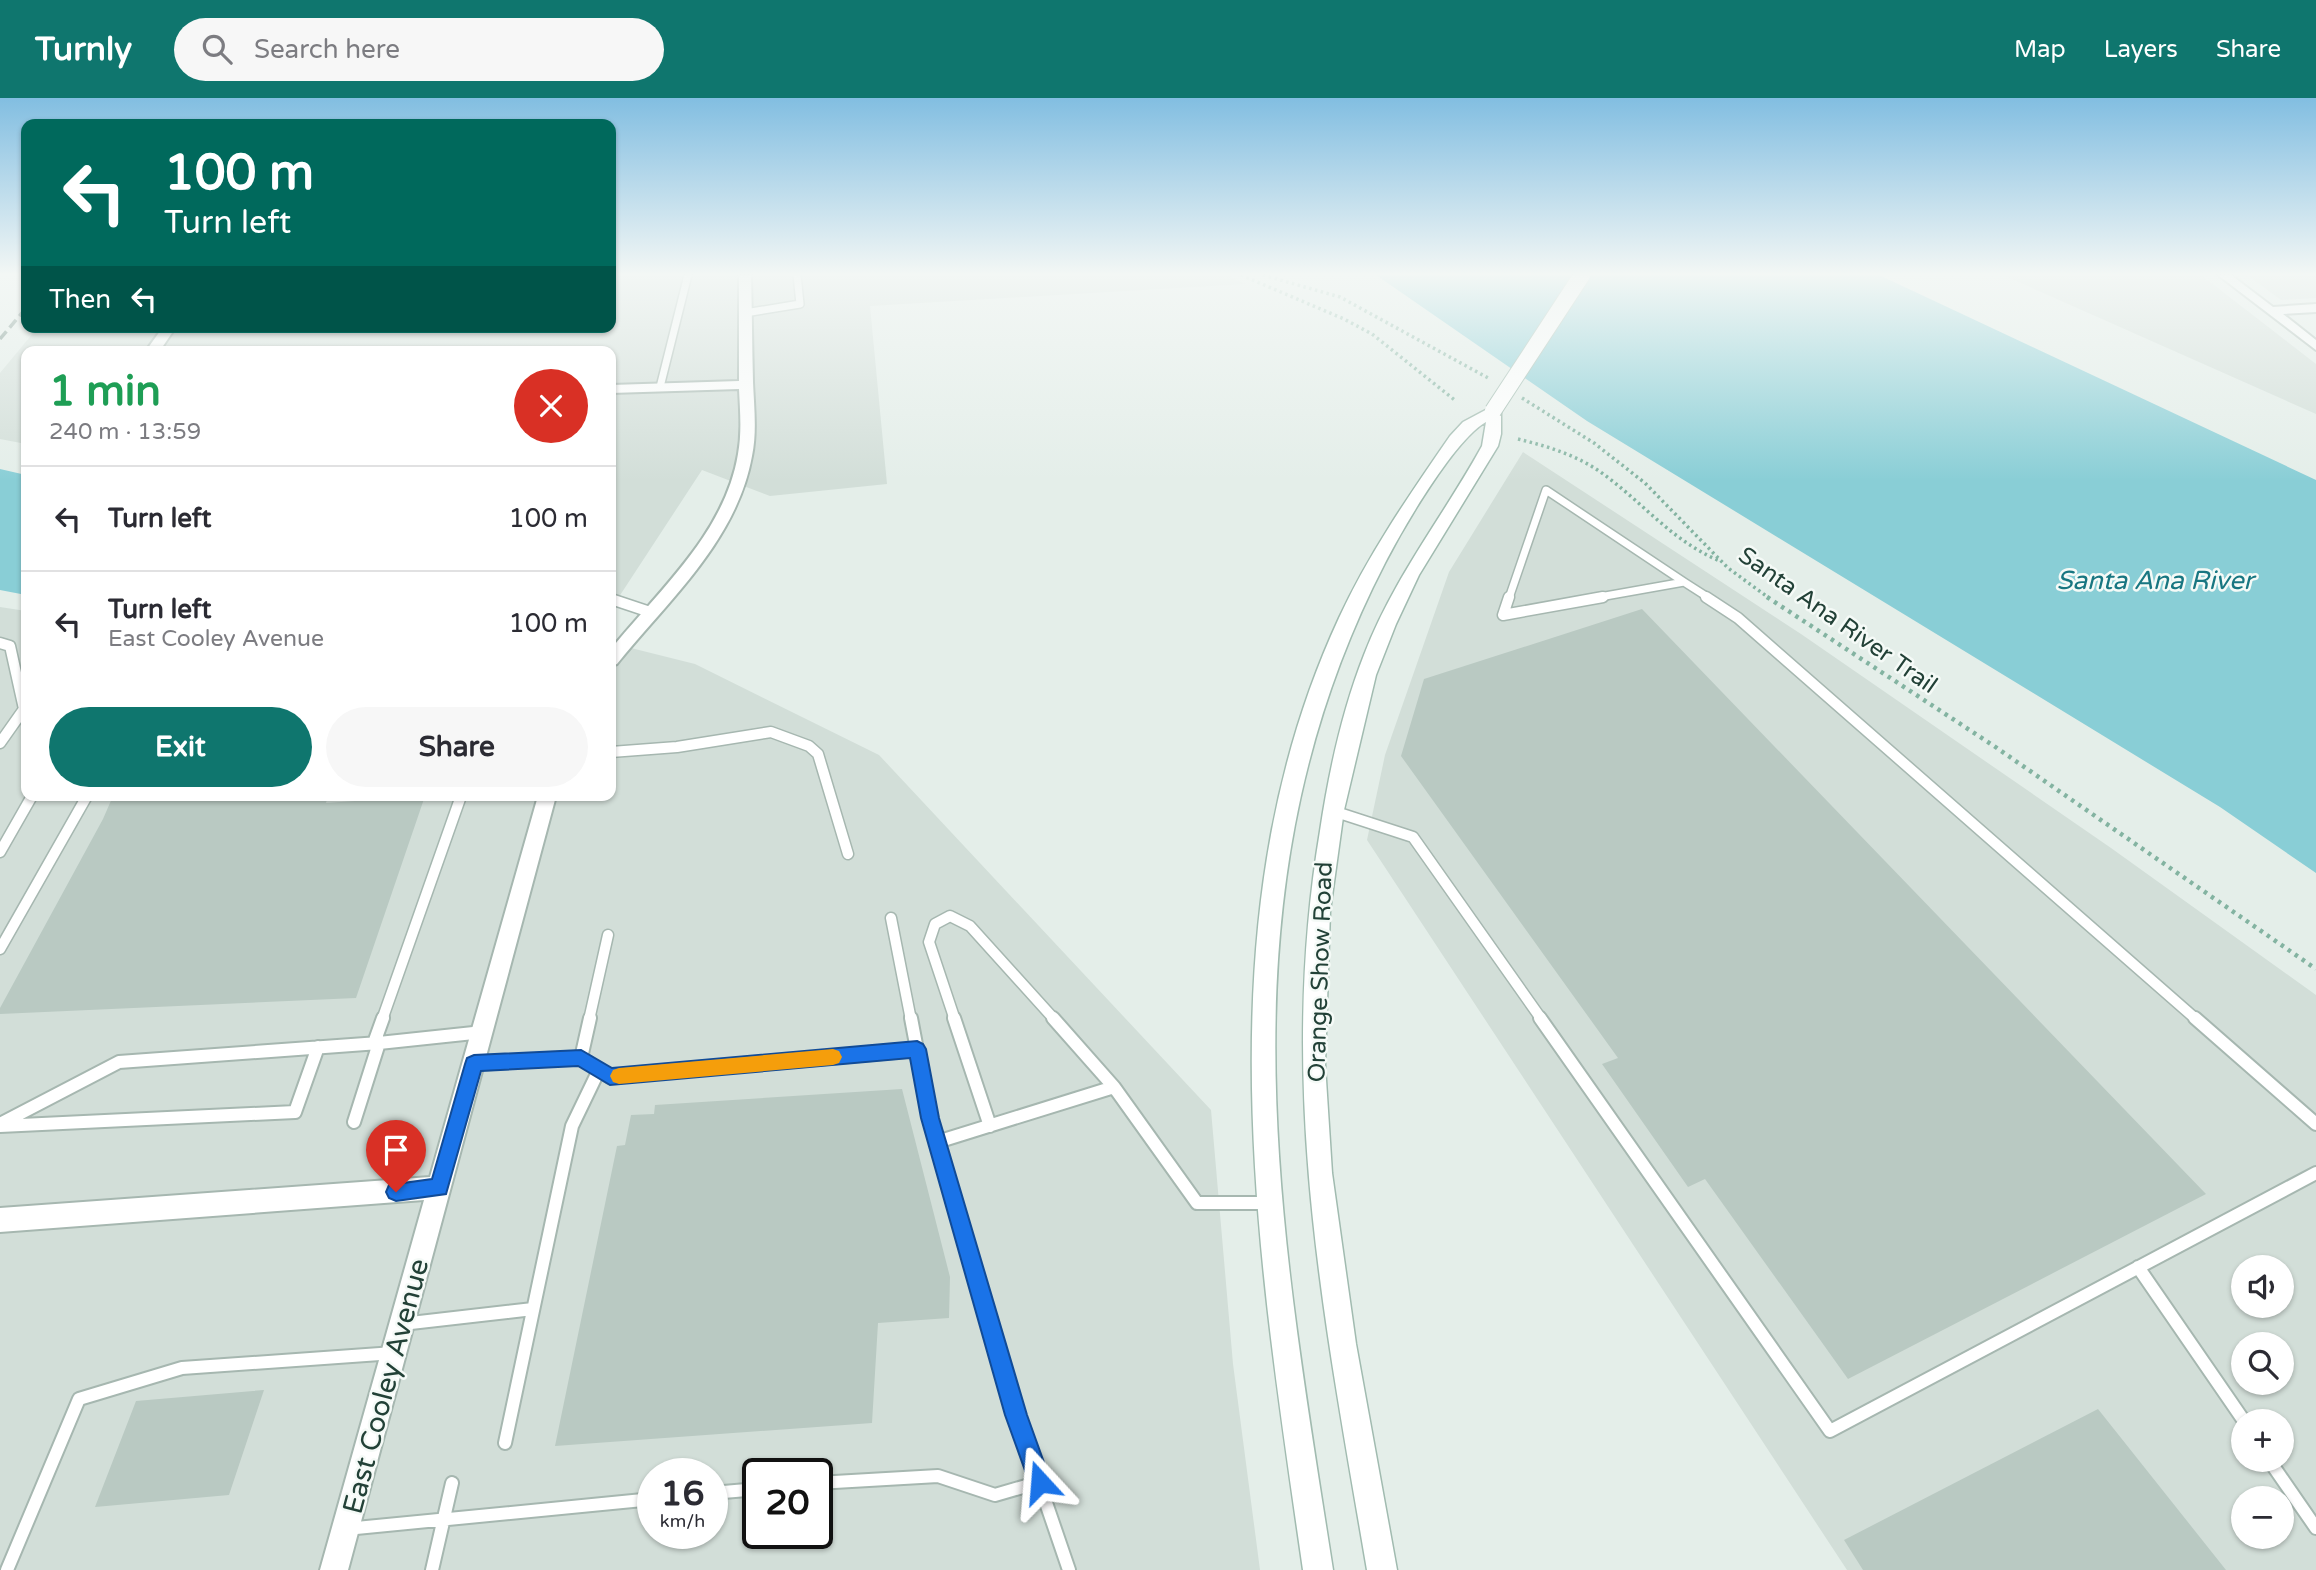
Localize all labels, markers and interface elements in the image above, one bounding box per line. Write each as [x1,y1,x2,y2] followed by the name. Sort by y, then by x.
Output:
[174,18,664,81] search box
[35,30,132,69] text: Turnly
[198,30,236,68] icon: search
[254,34,400,65] text: Search here
[2014,35,2066,64] text: Map
[2104,35,2178,64] text: Layers
[2216,35,2281,64] text: Share
[164,144,314,203] text: 100 m
[49,147,140,238] icon: left
[164,204,291,242] text: Turn left
[125,280,163,318] icon: left
[49,284,111,315] text: Then
[49,366,161,417] text: 1 min
[514,369,588,443] button: close
[49,418,201,446] text: 240 m · 13:59
[49,500,87,538] icon: left
[108,503,211,534] text: Turn left
[508,503,588,534] text: 100 m
[1733,541,1943,700] street label: Santa Ana River Trail
[2056,565,2257,596] water label: Santa Ana River
[108,594,211,625] text: Turn left
[49,605,87,643] icon: left
[508,608,588,639] text: 100 m
[108,625,324,653] text: East Cooley Avenue
[49,707,312,787] button: Exit
[326,707,588,787] button: Share
[1302,861,1339,1083] street label: Orange Show Road
[366,1120,426,1192] pin
[377,1131,415,1169] icon: arrive
[336,1255,436,1518] street label: East Cooley Avenue
[2231,1255,2294,1549] map controls
[2231,1255,2294,1318] button: sound
[2231,1332,2294,1395] button: search
[2231,1409,2294,1472] button: +
[1003,1445,1077,1519] position arrow
[742,1458,833,1549] speed limit sign: 20
[661,1473,704,1515] text: 16
[2231,1486,2294,1549] button: −
[660,1510,705,1532] text: km/h

